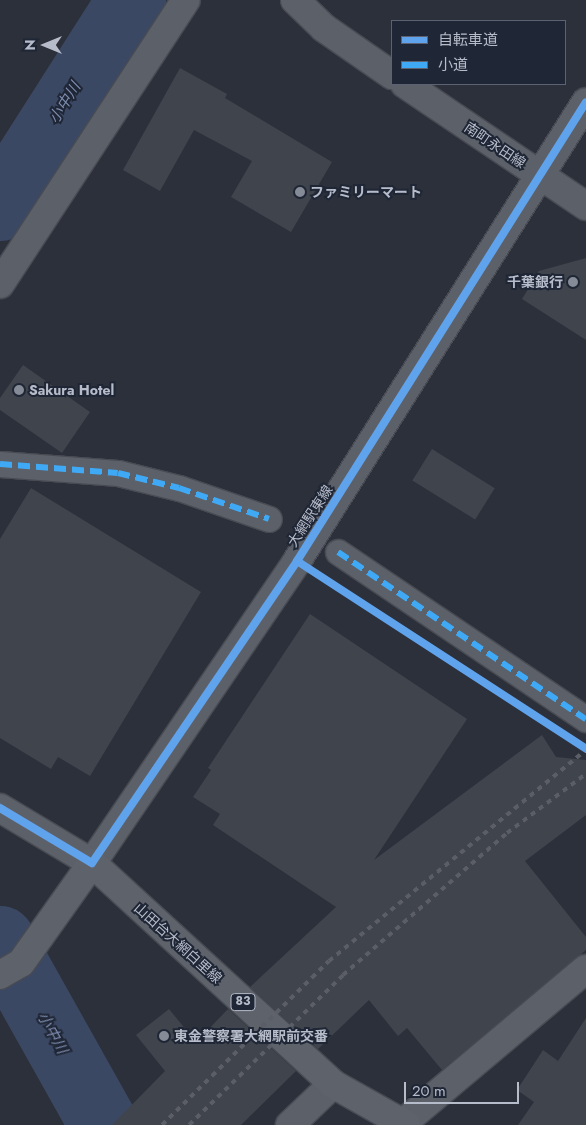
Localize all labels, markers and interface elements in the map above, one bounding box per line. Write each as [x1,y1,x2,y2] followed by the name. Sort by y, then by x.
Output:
[20,20,70,70] north arrow
[391,20,566,85] legend
[438,29,498,51] text: 自転車道
[20,39,40,51] text: N
[438,54,468,76] text: 小道
[45,79,85,127] water label: 小中川
[461,118,529,172] street label: 南町永田線
[310,184,422,200] place label: ファミリーマート
[294,186,306,198] marker: ファミリーマート
[507,274,563,290] place label: 千葉銀行
[567,276,579,288] marker: 千葉銀行
[29,382,114,398] place label: Sakura Hotel
[13,384,25,396] marker: Sakura Hotel
[284,482,336,550] street label: 大網駅東線
[131,899,225,987] street label: 山田台大網白里線
[230,992,256,1012] road number: 83
[33,1009,71,1057] water label: 小中川
[174,1028,328,1044] place label: 東金警察署大網駅前交番
[158,1030,170,1042] marker: 東金警察署大網駅前交番
[406,1072,521,1104] scale bar
[412,1080,446,1102] text: 20 m

